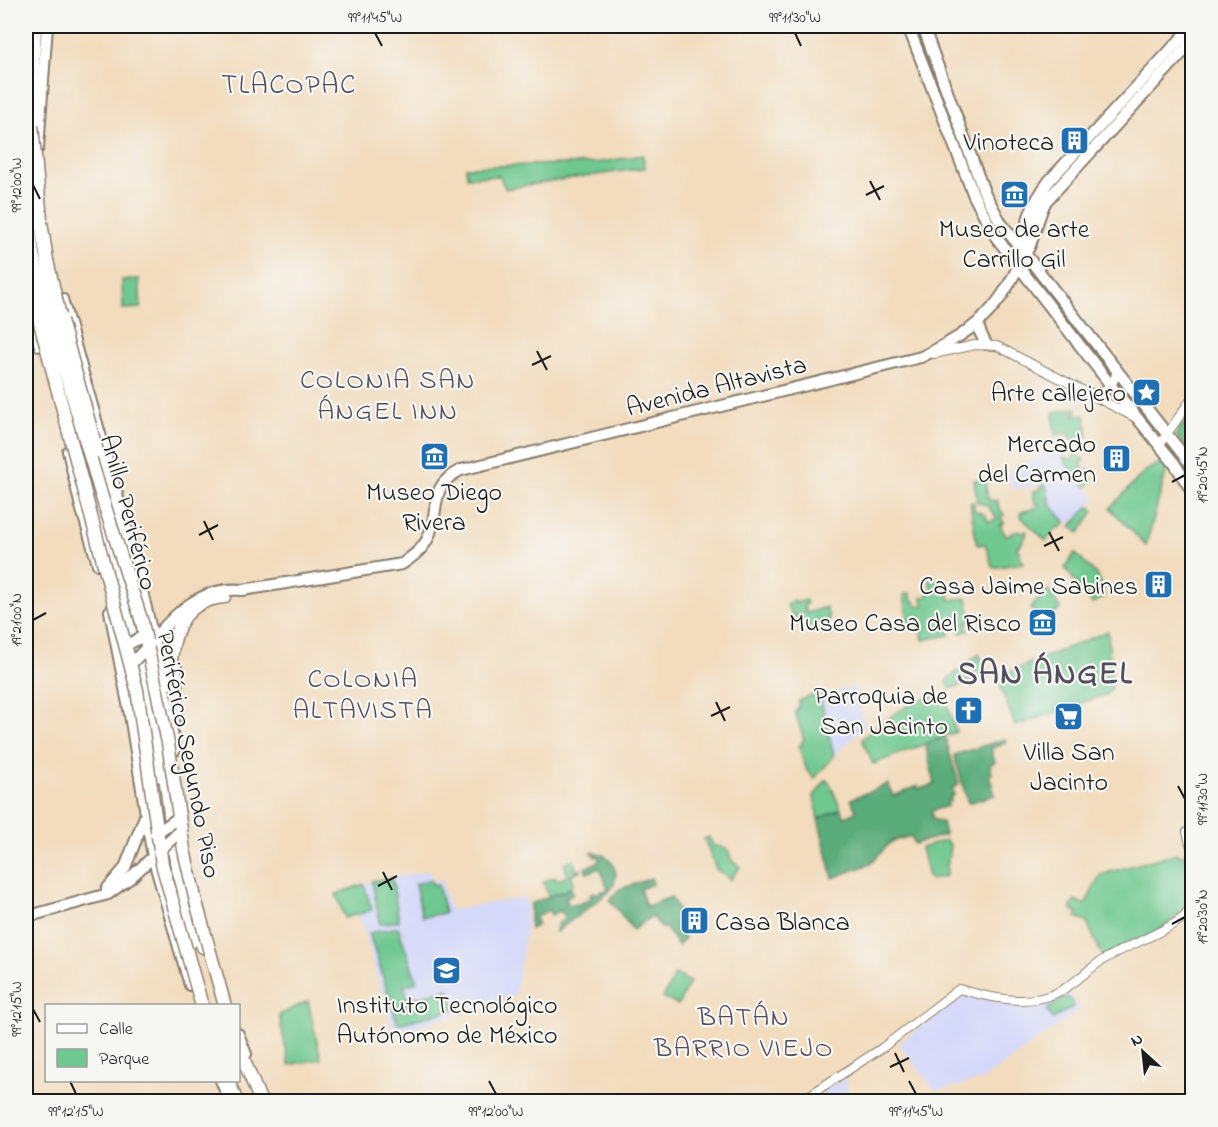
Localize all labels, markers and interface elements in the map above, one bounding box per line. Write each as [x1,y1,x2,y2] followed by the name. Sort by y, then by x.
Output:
[348,7,402,29] text: 99°11'45"W
[769,7,821,29] text: 99°11'30"W
[221,66,357,107] district label: TLACOPAC
[962,125,1054,163] place label: Vinoteca
[1059,125,1091,157] building icon: Vinoteca
[6,158,28,212] text: 99°12'00"W
[998,178,1030,210] museum icon: Museo de arte Carrillo Gil
[939,212,1090,280] place label: Museo de arte Carrillo Gil
[622,347,811,429] street label: Avenida Altavista
[300,362,476,432] district label: COLONIA SAN ÁNGEL INN
[991,376,1126,414] place label: Arte callejero
[1131,376,1163,408] place icon: Arte callejero
[978,427,1096,495] place label: Mercado del Carmen
[88,431,166,595] street label: Anillo Periférico
[418,441,450,473] museum icon: Museo Diego Rivera
[1101,442,1133,474] building icon: Mercado del Carmen
[1192,446,1214,504] text: 19°20'45"N
[366,475,502,543] place label: Museo Diego Rivera
[919,569,1138,607] place label: Casa Jaime Sabines
[1143,569,1175,601] building icon: Casa Jaime Sabines
[6,593,28,647] text: 19°21'00"N
[789,606,1021,644] place label: Museo Casa del Risco
[1026,606,1058,638] museum icon: Museo Casa del Risco
[144,627,230,882] street label: Periférico Segundo Piso
[957,651,1133,699] district label: SAN ÁNGEL
[293,661,433,731] district label: COLONIA ALTAVISTA
[814,679,948,747] place label: Parroquia de San Jacinto
[953,694,985,726] church icon: Parroquia de San Jacinto
[1053,701,1085,733] supermarket icon: Villa San Jacinto
[1022,735,1115,803] place label: Villa San Jacinto
[1192,773,1214,825] text: 99°11'30"W
[1192,889,1214,945] text: 19°20'30"N
[678,905,710,937] building icon: Casa Blanca
[715,905,850,943] place label: Casa Blanca
[431,954,463,986] school or university icon: Instituto Tecnológico Autónomo de México
[6,981,28,1037] text: 99°12'15"W
[336,988,558,1056] place label: Instituto Tecnológico Autónomo de México
[653,999,834,1069] district label: BATÁN BARRIO VIEJO
[45,1004,240,1082] legend
[99,1017,134,1043] text: Calle
[1113,1022,1173,1082] north arrow
[1127,1027,1148,1054] text: N
[99,1047,150,1073] text: Parque
[48,1101,104,1123] text: 99°12'15"W
[469,1101,523,1123] text: 99°12'00"W
[889,1101,943,1123] text: 99°11'45"W

